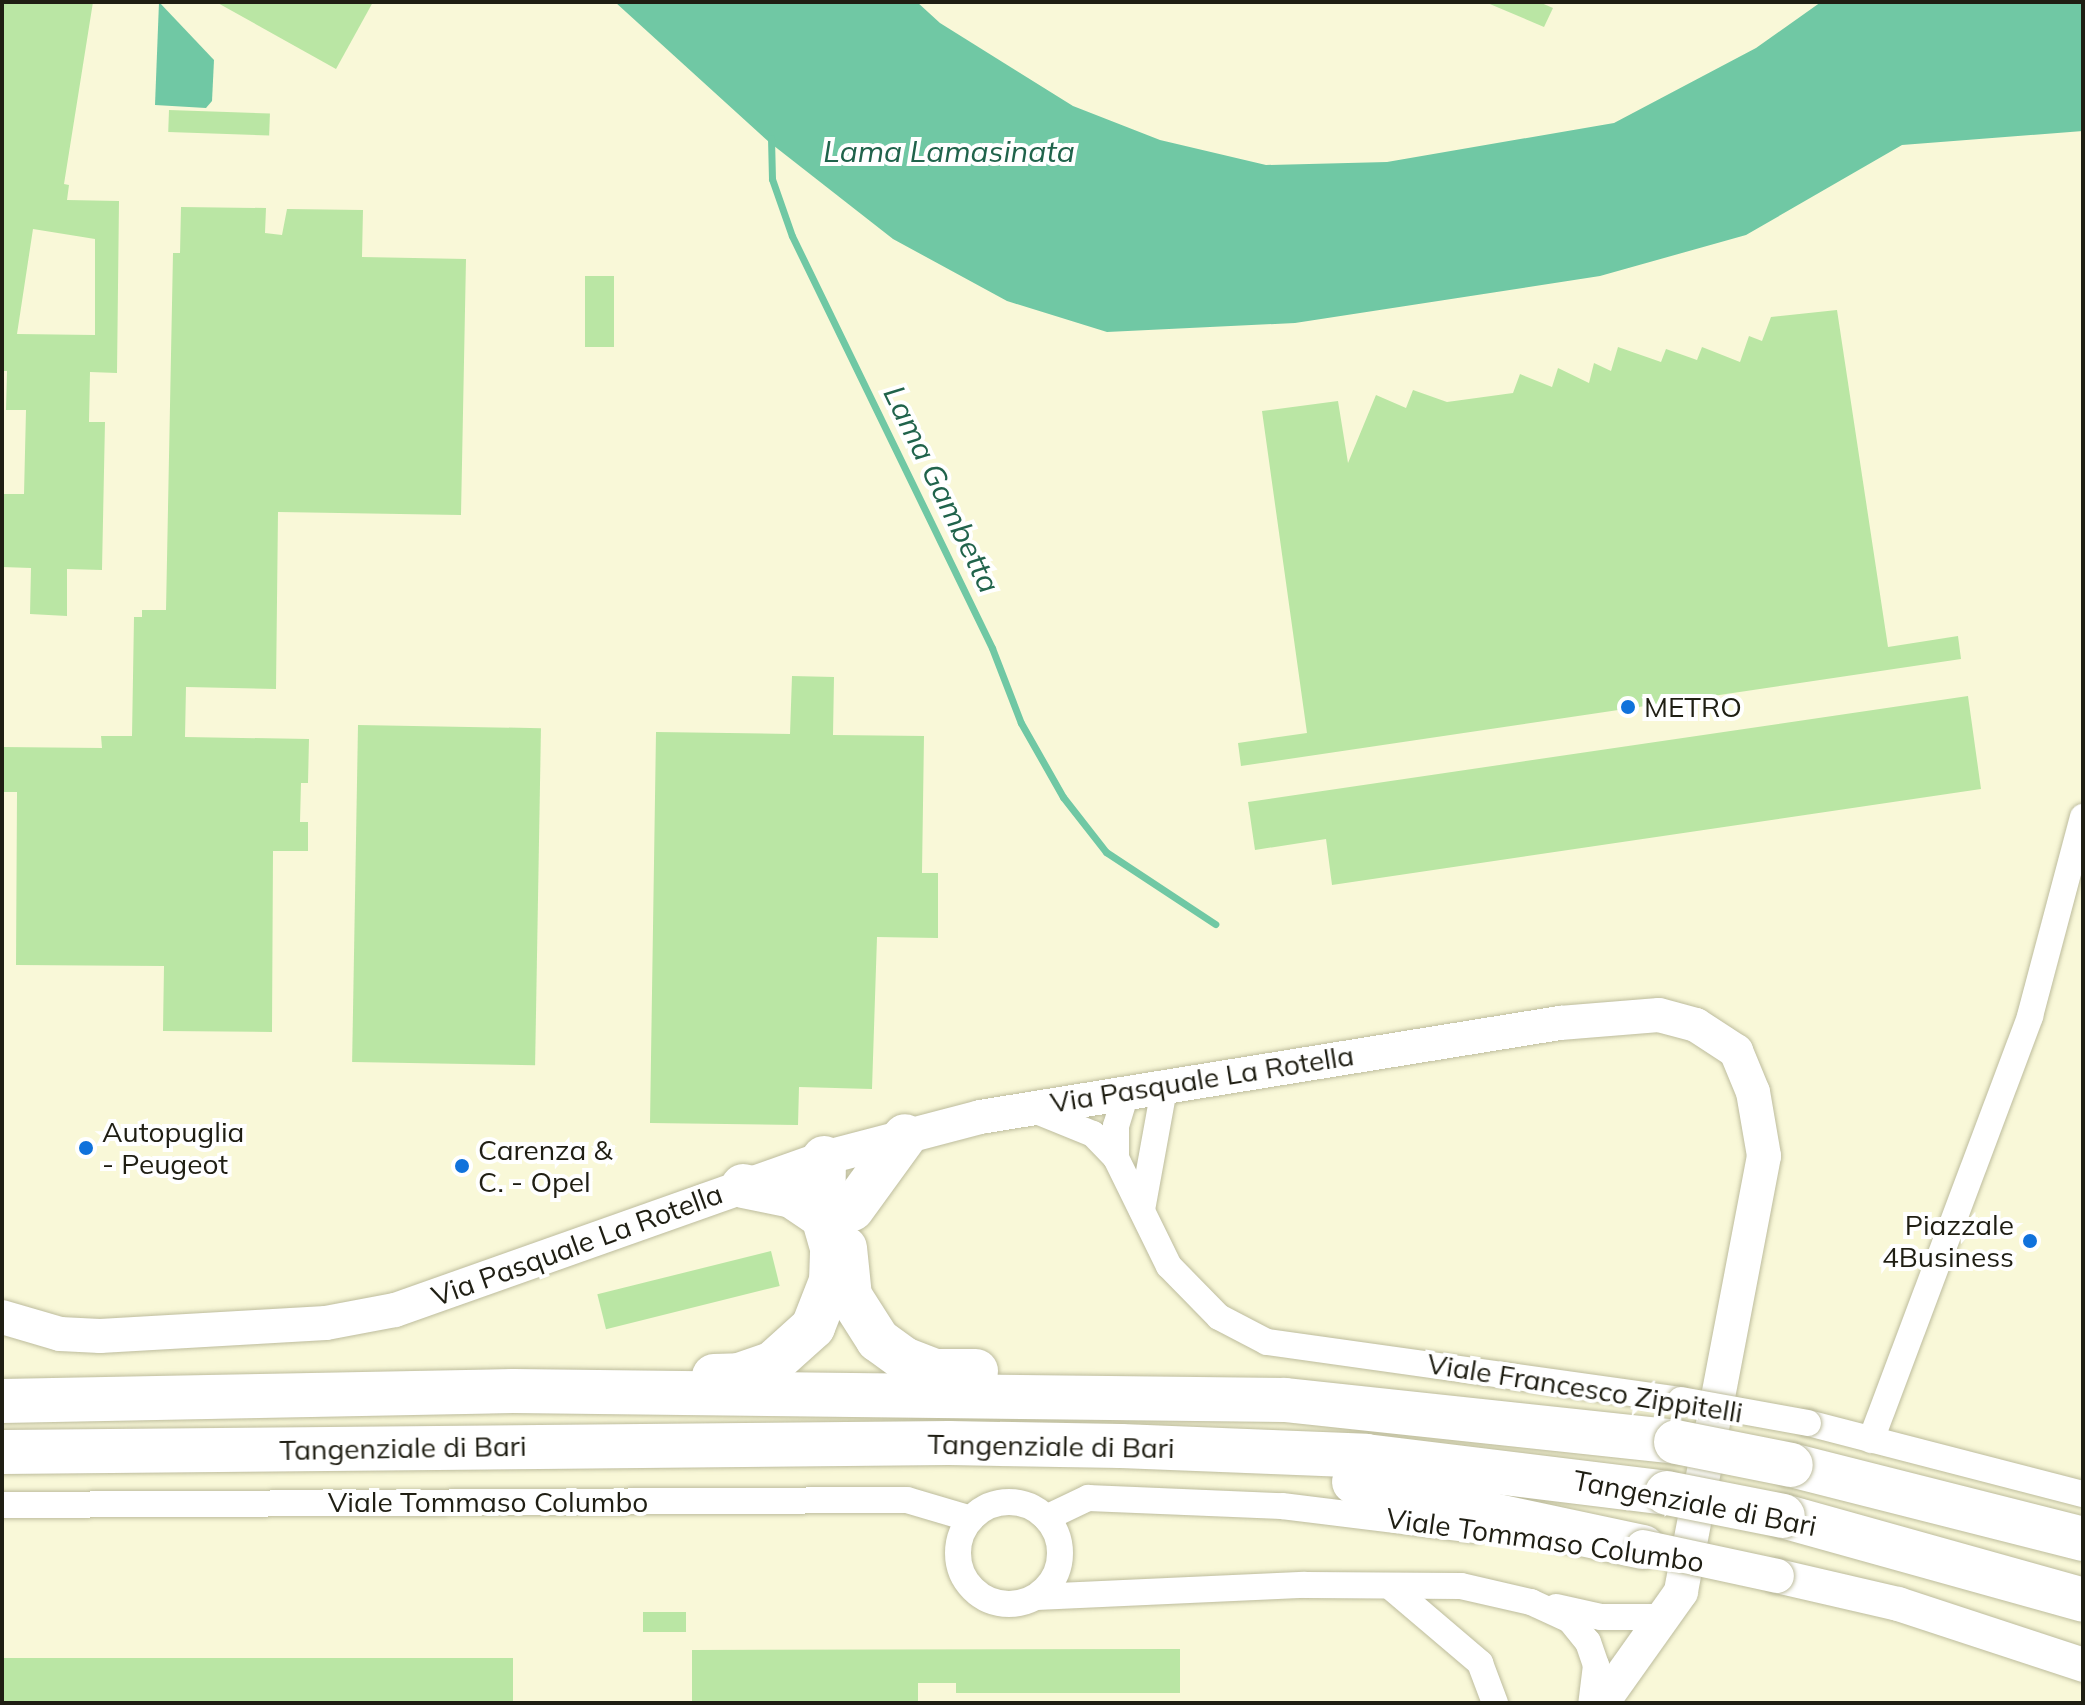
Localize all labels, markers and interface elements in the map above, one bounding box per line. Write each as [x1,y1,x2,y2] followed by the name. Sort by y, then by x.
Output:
[823,133,1075,169] water label: Lama Lamasinata
[876,380,1008,598] water label: Lama Gambetta
[1644,690,1742,724] place label: METRO
[1619,698,1637,716] marker: METRO
[1048,1038,1356,1120] street label: Via Pasquale La Rotella
[102,1115,244,1181] place label: Autopuglia - Peugeot
[478,1133,612,1199] place label: Carenza & C. - Opel
[77,1139,95,1157] marker: Autopuglia - Peugeot
[453,1157,471,1175] marker: Carenza & C. - Opel
[427,1177,727,1313] street label: Via Pasquale La Rotella
[1882,1208,2014,1274] place label: Piazzale 4Business
[2021,1232,2039,1250] marker: Piazzale 4Business
[1425,1346,1745,1430] street label: Viale Francesco Zippitelli
[927,1427,1175,1465] street label: Tangenziale di Bari
[279,1429,527,1467] street label: Tangenziale di Bari
[1570,1463,1820,1543] street label: Tangenziale di Bari
[328,1485,648,1519] street label: Viale Tommaso Columbo
[1384,1501,1706,1579] street label: Viale Tommaso Columbo

